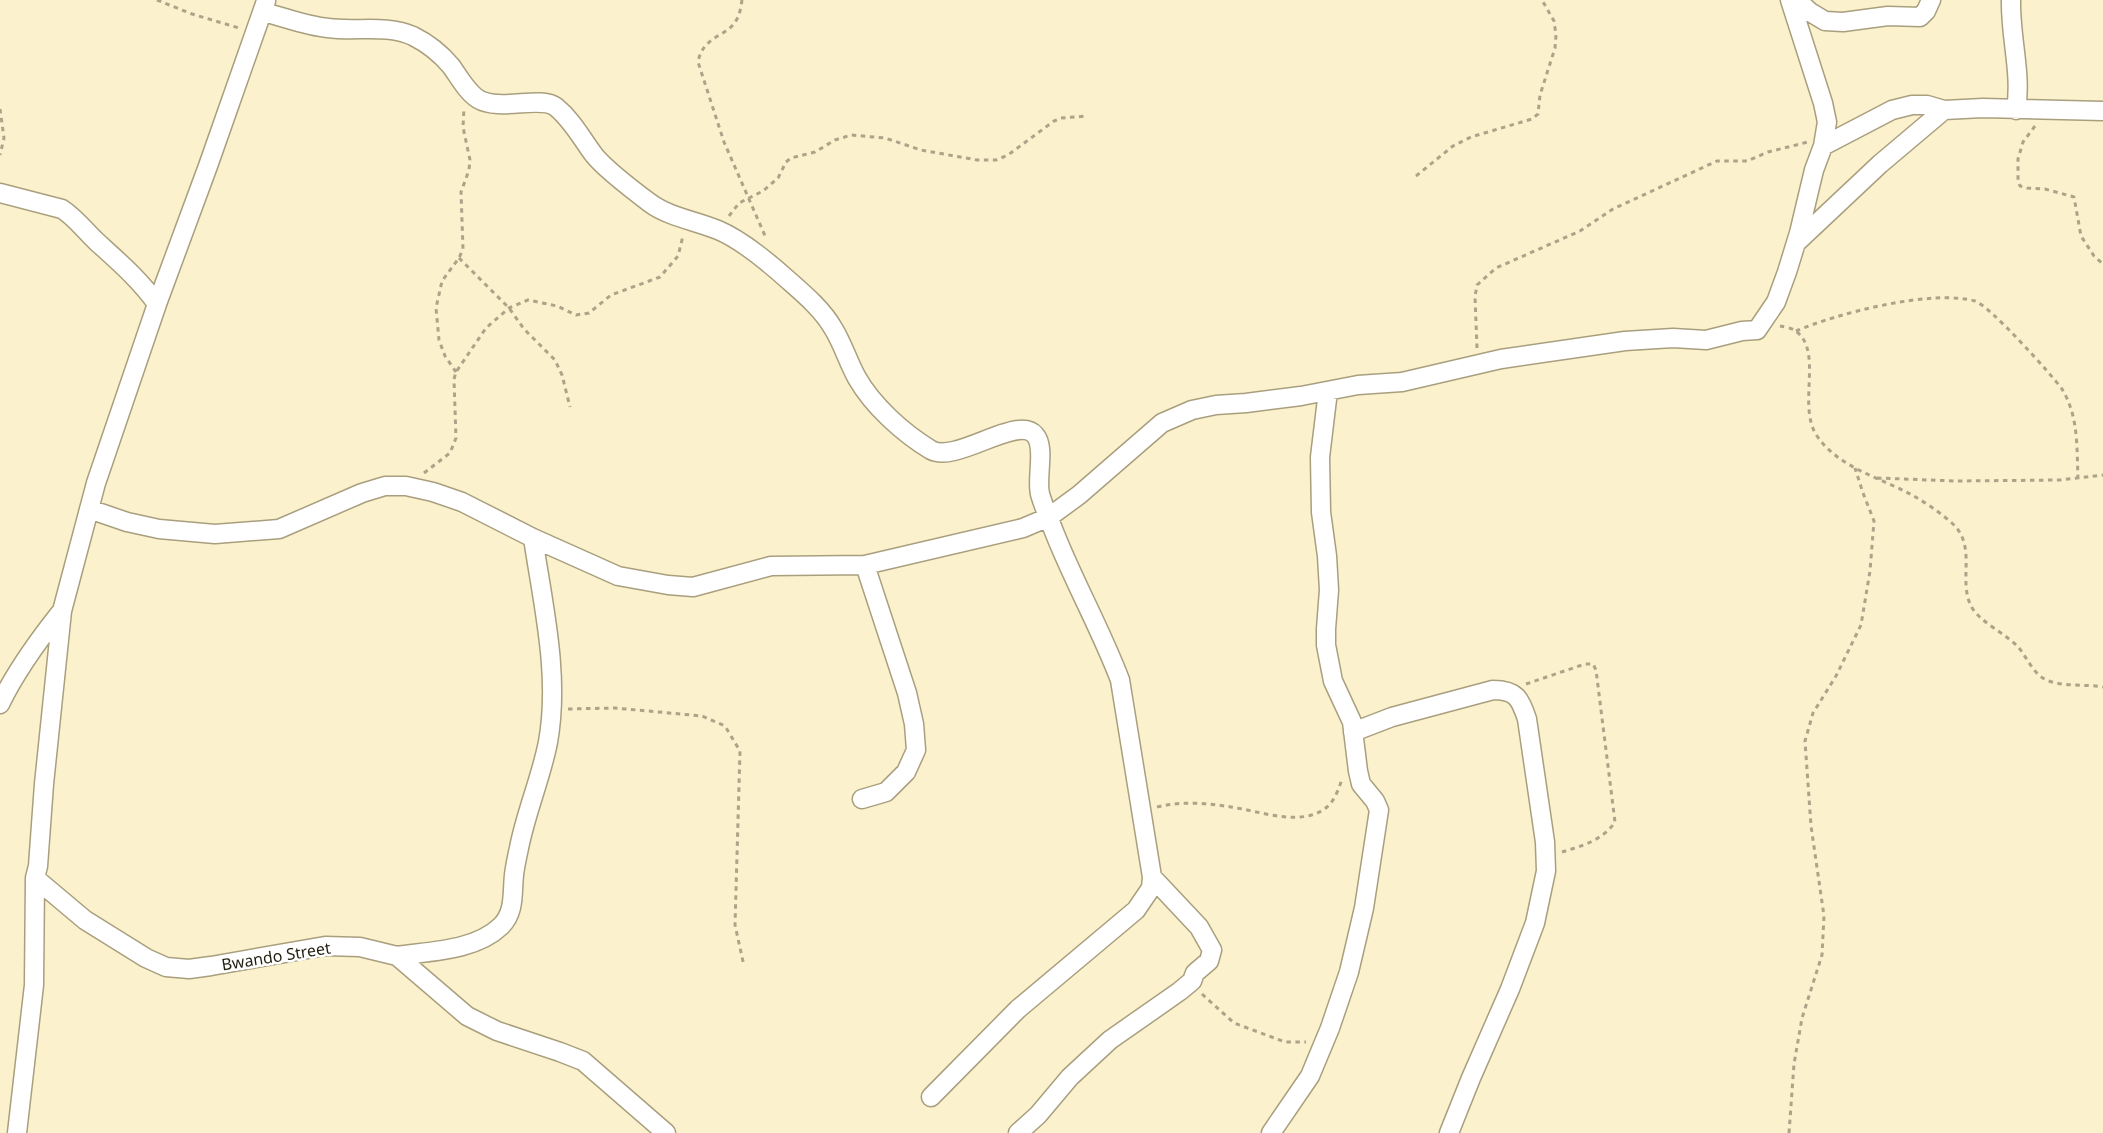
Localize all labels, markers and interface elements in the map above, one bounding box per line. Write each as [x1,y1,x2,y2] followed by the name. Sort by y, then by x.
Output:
[220,936,332,975] street label: Bwando Street

